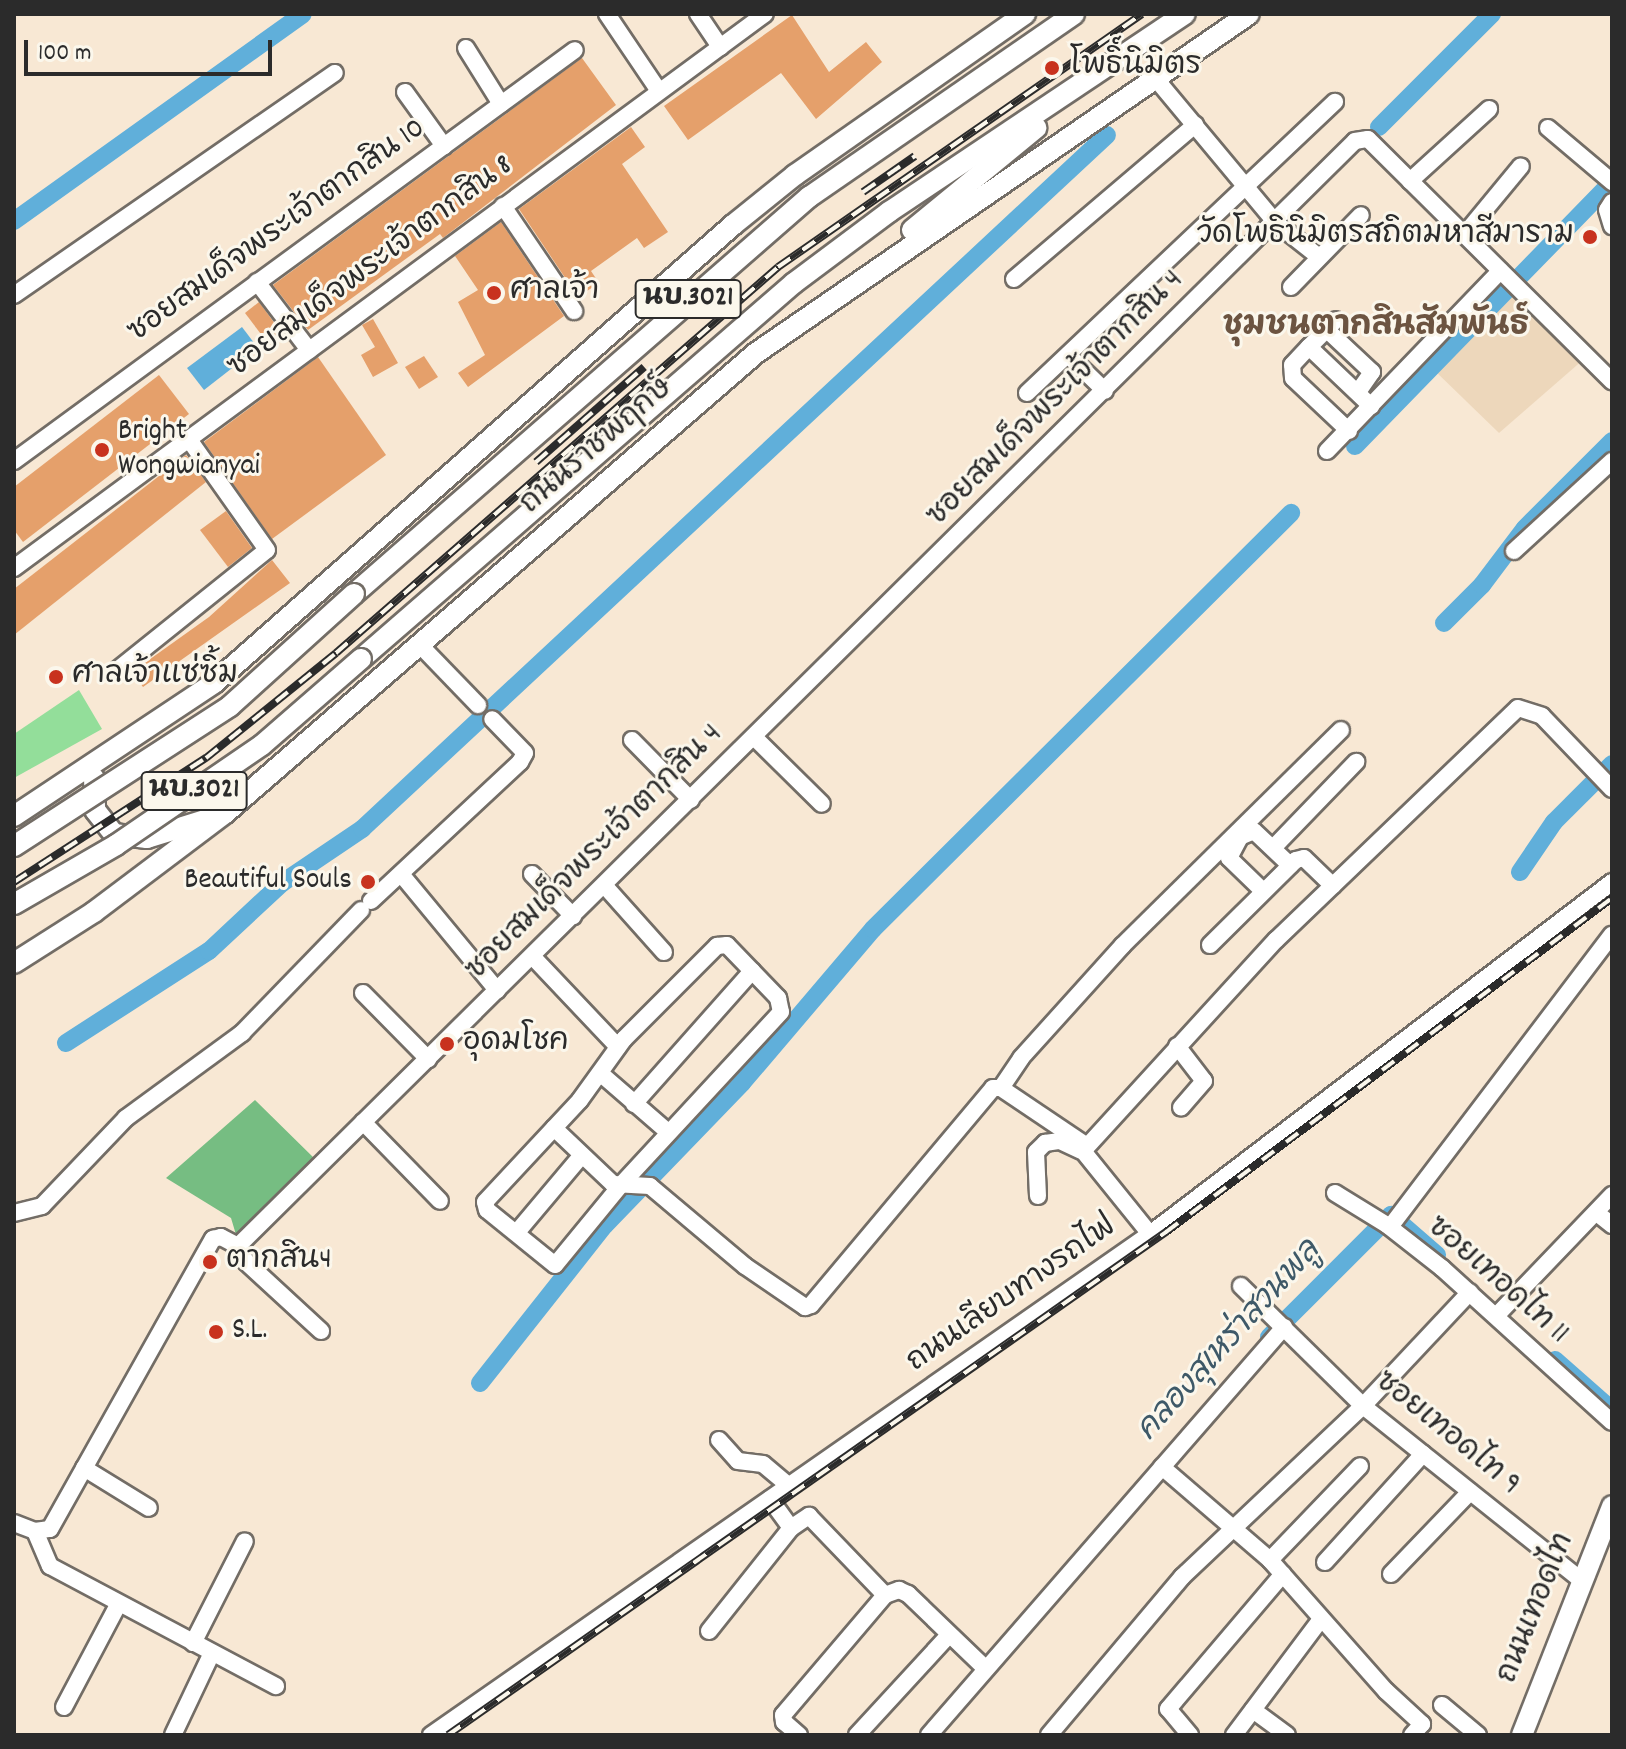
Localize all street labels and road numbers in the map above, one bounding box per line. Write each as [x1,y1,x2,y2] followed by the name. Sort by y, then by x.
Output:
[122,112,434,352] street label: ซอยสมเด็จพระเจ้าตากสิน 10
[222,149,522,387] street label: ซอยสมเด็จพระเจ้าตากสิน 8
[921,264,1193,536] street label: ซอยสมเด็จพระเจ้าตากสิน 4
[634,275,742,323] road number: นบ.3021
[515,372,681,524] street label: ถนนราชพฤกษ์
[460,718,732,990] street label: ซอยสมเด็จพระเจ้าตากสิน 4
[140,767,248,815] road number: นบ.3021
[901,1210,1125,1382] street label: ถนนเลียบทางรถไฟ
[1418,1211,1574,1353] street label: ซอยเทอดไท 11
[1366,1365,1526,1505] street label: ซอยเทอดไท 9
[1492,1529,1584,1689] street label: ถนนเทอดไท

